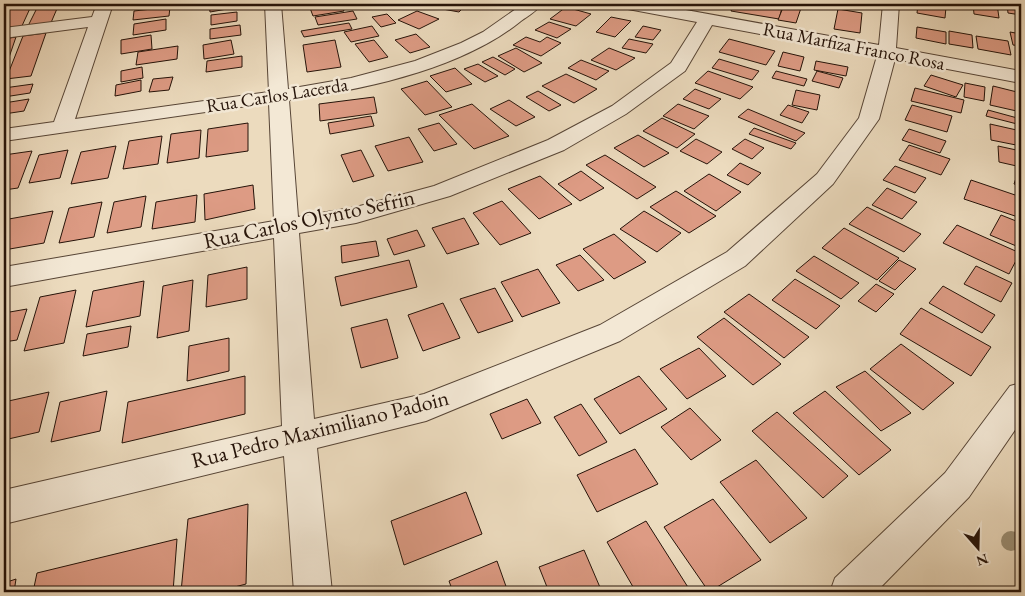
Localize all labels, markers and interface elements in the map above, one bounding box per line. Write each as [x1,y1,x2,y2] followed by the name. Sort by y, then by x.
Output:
[761,16,948,76] street label: Rua Marfiza Franco Rosa
[204,71,350,119] street label: Rua Carlos Lacerda
[201,182,418,256] street label: Rua Carlos Olynto Sefrin
[188,383,452,475] street label: Rua Pedro Maximiliano Padoin
[952,524,1002,574] north arrow
[973,550,991,571] text: N

